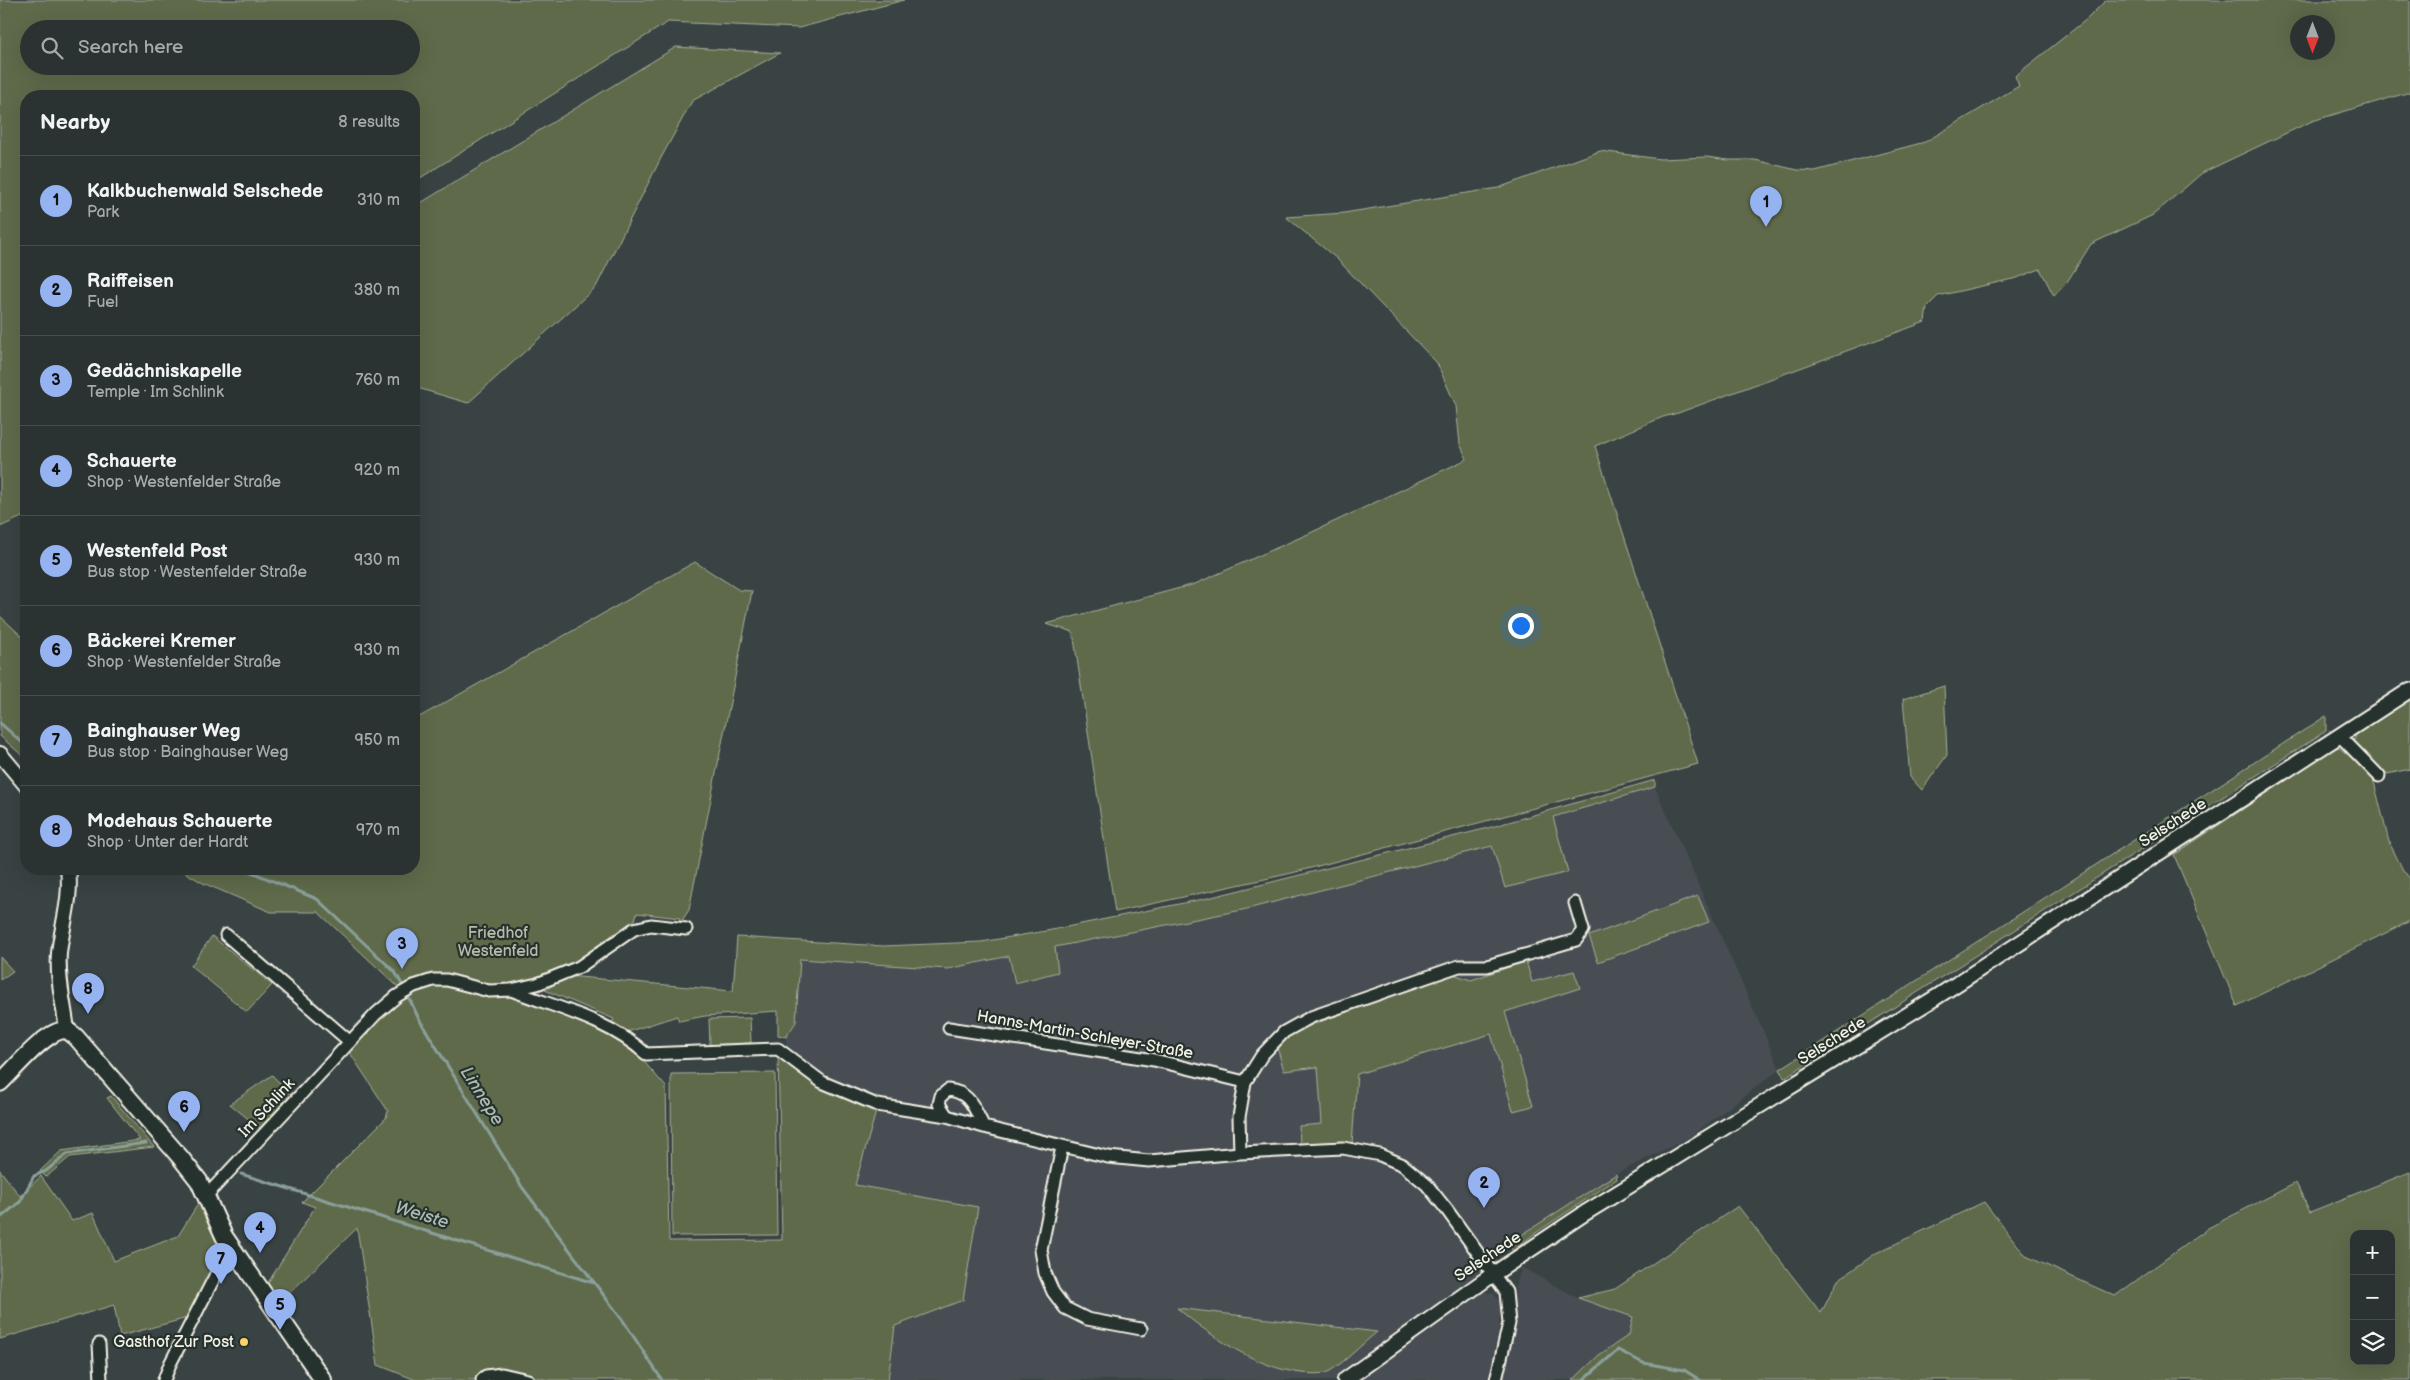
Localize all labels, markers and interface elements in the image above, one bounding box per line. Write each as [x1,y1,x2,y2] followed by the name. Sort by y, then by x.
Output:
[2290,15,2335,60] north arrow
[20,20,420,75] search box
[38,34,66,62] icon: search
[78,36,183,59] text: Search here
[40,110,110,135] text: Nearby
[338,113,400,132] text: 8 results
[87,180,323,203] text: Kalkbuchenwald Selschede
[1750,186,1782,227] pin: 1
[53,191,59,210] text: 1
[357,191,400,210] text: 310 m
[87,203,119,222] text: Park
[87,270,174,293] text: Raiffeisen
[51,281,61,300] text: 2
[354,281,400,300] text: 380 m
[87,293,118,312] text: Fuel
[87,360,242,383] text: Gedächniskapelle
[51,371,61,390] text: 3
[355,371,400,390] text: 760 m
[87,383,224,402] text: Temple · Im Schlink
[87,450,177,473] text: Schauerte
[51,461,61,480] text: 4
[354,461,400,480] text: 920 m
[87,473,281,492] text: Shop · Westenfelder Straße
[87,540,227,563] text: Westenfeld Post
[51,551,61,570] text: 5
[354,551,400,570] text: 930 m
[87,563,307,582] text: Bus stop · Westenfelder Straße
[1508,613,1534,639] your location
[87,630,236,653] text: Bäckerei Kremer
[51,641,61,660] text: 6
[354,641,400,660] text: 930 m
[87,653,281,672] text: Shop · Westenfelder Straße
[87,720,241,743] text: Bainghauser Weg
[52,731,60,750] text: 7
[355,731,400,750] text: 950 m
[87,743,288,762] text: Bus stop · Bainghauser Weg
[2136,794,2211,852] street label: Selschede
[87,810,272,833] text: Modehaus Schauerte
[51,821,61,840] text: 8
[356,821,400,840] text: 970 m
[87,833,248,852] text: Shop · Unter der Hardt
[458,924,538,961] park label: Friedhof Westenfeld
[386,928,418,969] pin: 3
[72,973,104,1014] pin: 8
[975,1007,1195,1063] street label: Hanns-Martin-Schleyer-Straße
[1795,1012,1870,1069] street label: Selschede
[456,1063,508,1129] water label: Linnepe
[235,1075,299,1141] street label: Im Schlink
[168,1091,200,1132] pin: 6
[1468,1167,1500,1208] pin: 2
[393,1197,451,1233] water label: Weiste
[244,1212,276,1253] pin: 4
[1451,1228,1525,1286] street label: Selschede
[2350,1230,2395,1365] map controls
[2350,1230,2395,1275] button: +
[205,1243,237,1284] pin: 7
[2350,1275,2395,1320] button: −
[264,1289,296,1330] pin: 5
[2350,1320,2395,1365] button: layers
[113,1333,234,1352] place label: Gasthof Zur Post
[238,1336,250,1348] marker: Gasthof Zur Post

